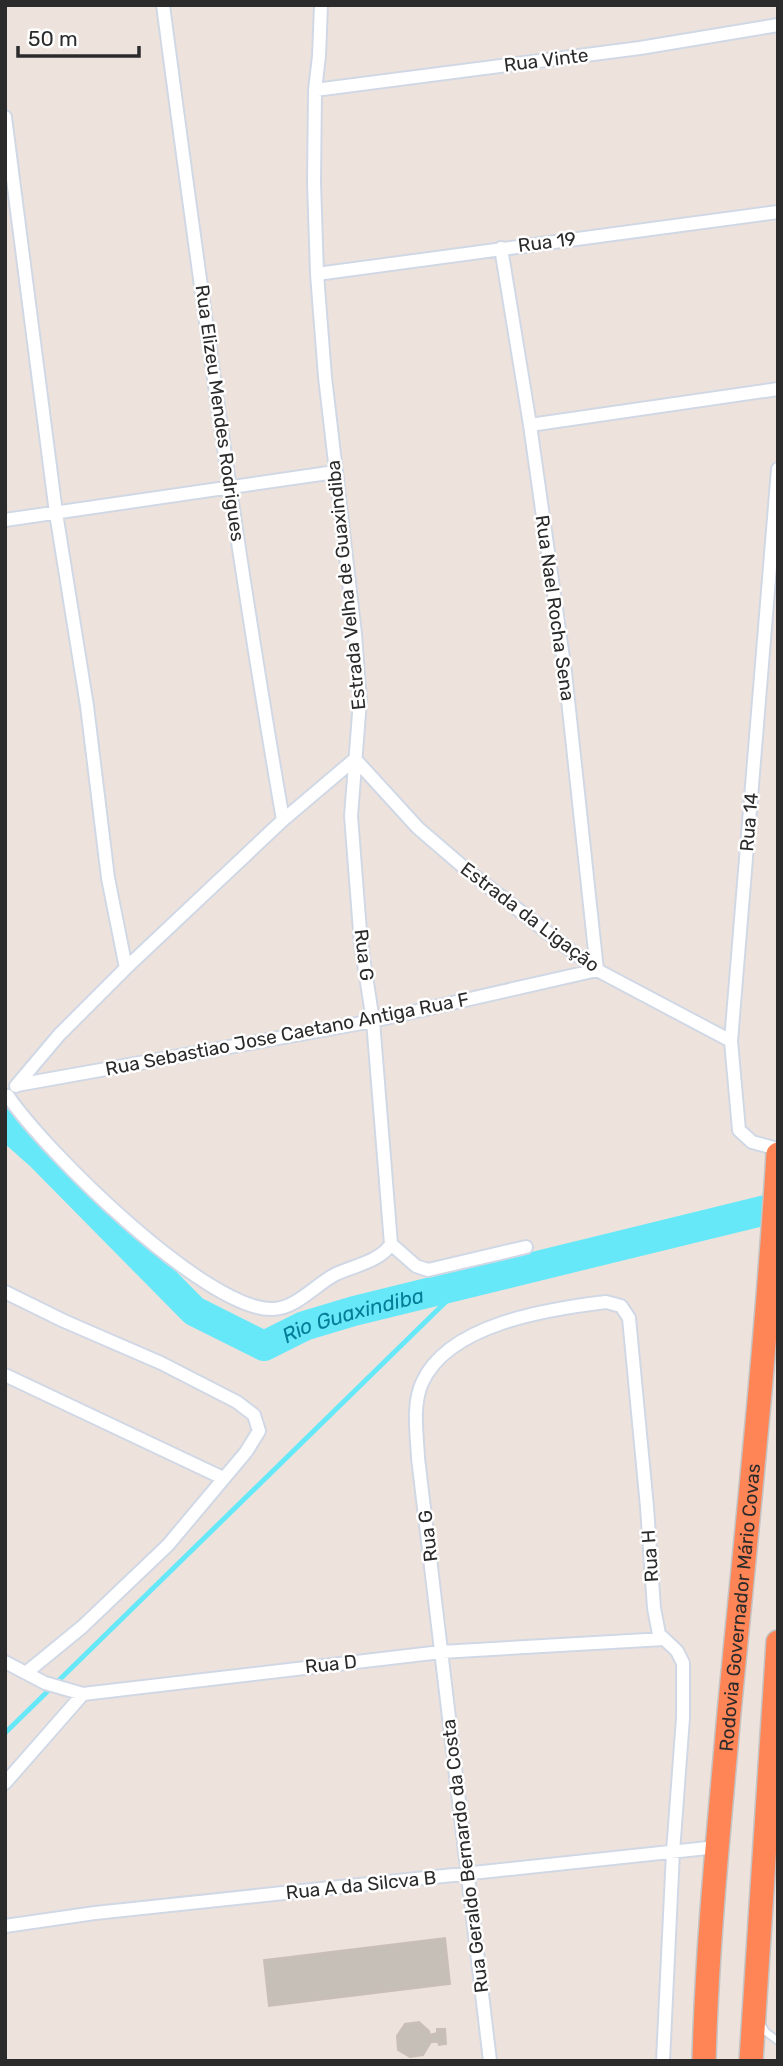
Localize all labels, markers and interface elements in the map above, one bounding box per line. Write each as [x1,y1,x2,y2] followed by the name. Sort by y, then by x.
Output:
[18,14,138,58] scale bar
[28,26,78,51] text: 50 m
[502,43,590,77] street label: Rua Vinte
[517,227,577,257] street label: Rua 19
[191,283,249,543] street label: Rua Elizeu Mendes Rodrigues
[321,459,371,711] street label: Estrada Velha de Guaxindiba
[531,514,579,702] street label: Rua Nael Rocha Sena
[735,791,763,852] street label: Rua 14
[456,857,604,977] street label: Estrada da Ligação
[349,928,379,982] street label: Rua G
[103,987,471,1081] street label: Rua Sebastiao Jose Caetano Antiga Rua F
[277,1282,426,1348] water label: Rio Guaxindiba
[714,1462,765,1752] street label: Rodovia Governador Mário Covas
[413,1509,443,1563] street label: Rua G
[637,1529,663,1583] street label: Rua H
[304,1650,358,1678] street label: Rua D
[437,1718,493,1994] street label: Rua Geraldo Bernardo da Costa
[285,1866,437,1904] street label: Rua A da Silcva B

